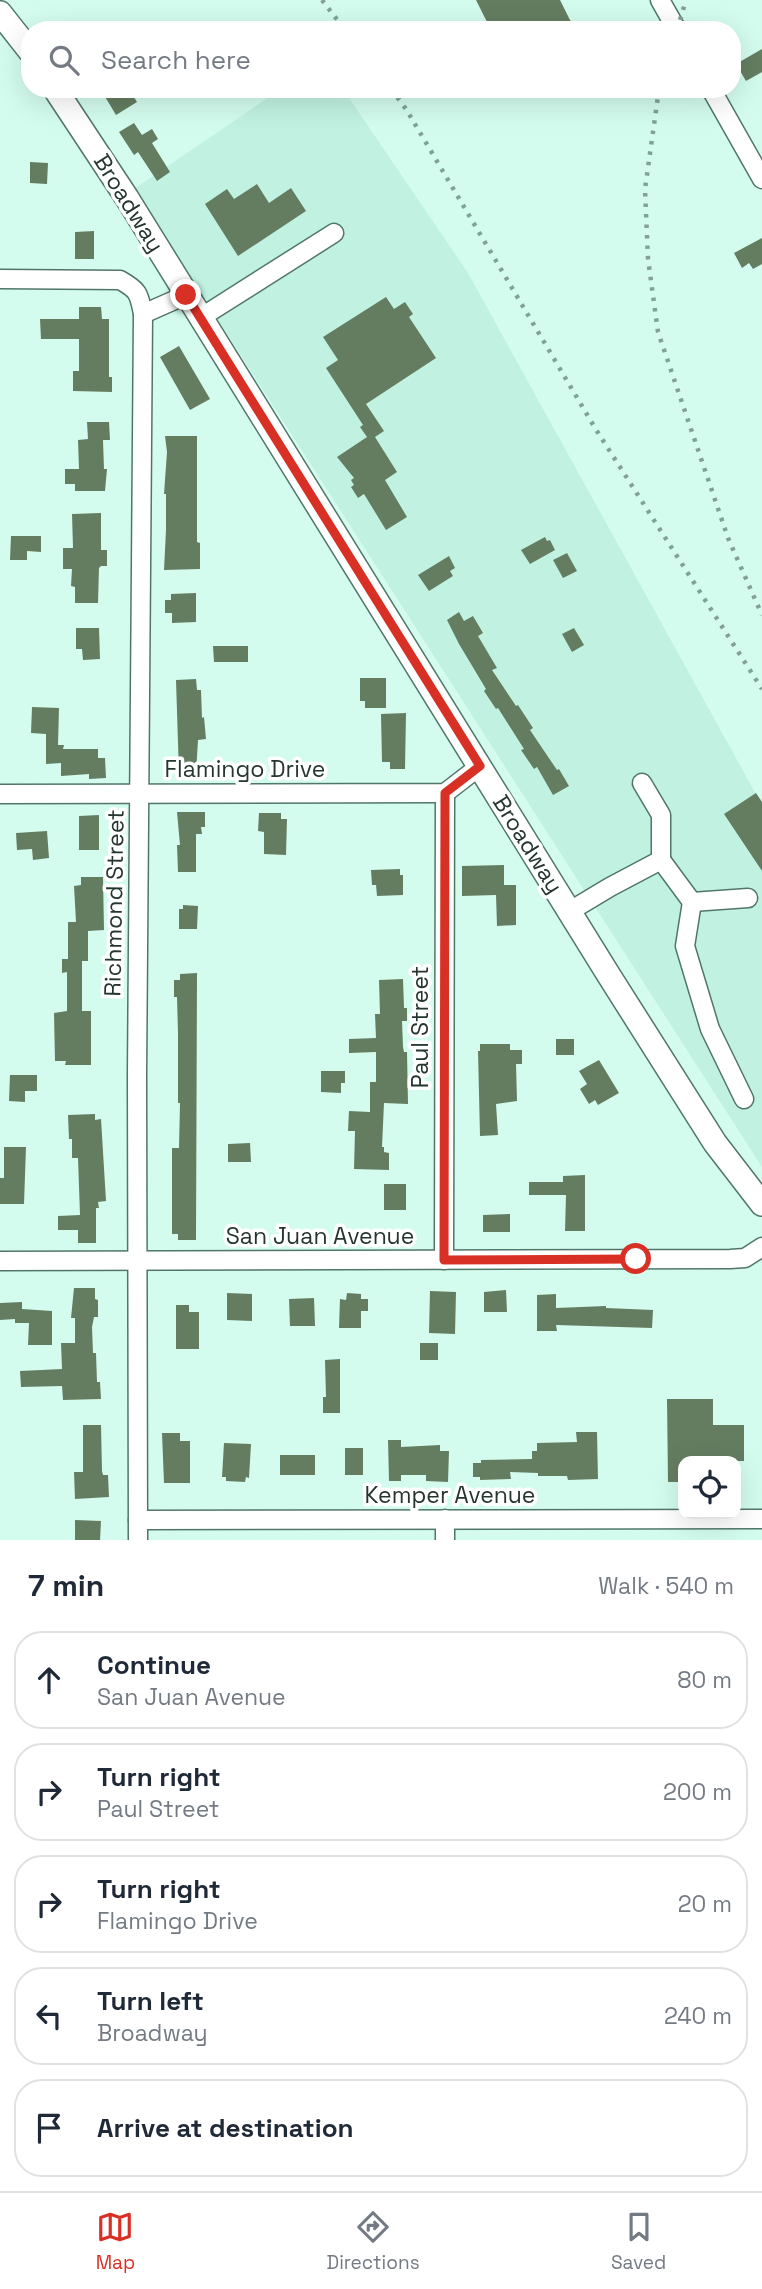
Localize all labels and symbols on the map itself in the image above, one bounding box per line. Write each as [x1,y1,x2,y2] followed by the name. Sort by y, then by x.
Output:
[87,148,171,258] street label: Broadway
[170,279,201,310] route end
[165,754,325,784] street label: Flamingo Drive
[486,789,570,899] street label: Broadway
[97,809,131,997] street label: Richmond Street
[405,966,435,1088] street label: Paul Street
[226,1221,414,1251] street label: San Juan Avenue
[620,1243,651,1274] route start
[365,1480,535,1510] street label: Kemper Avenue

